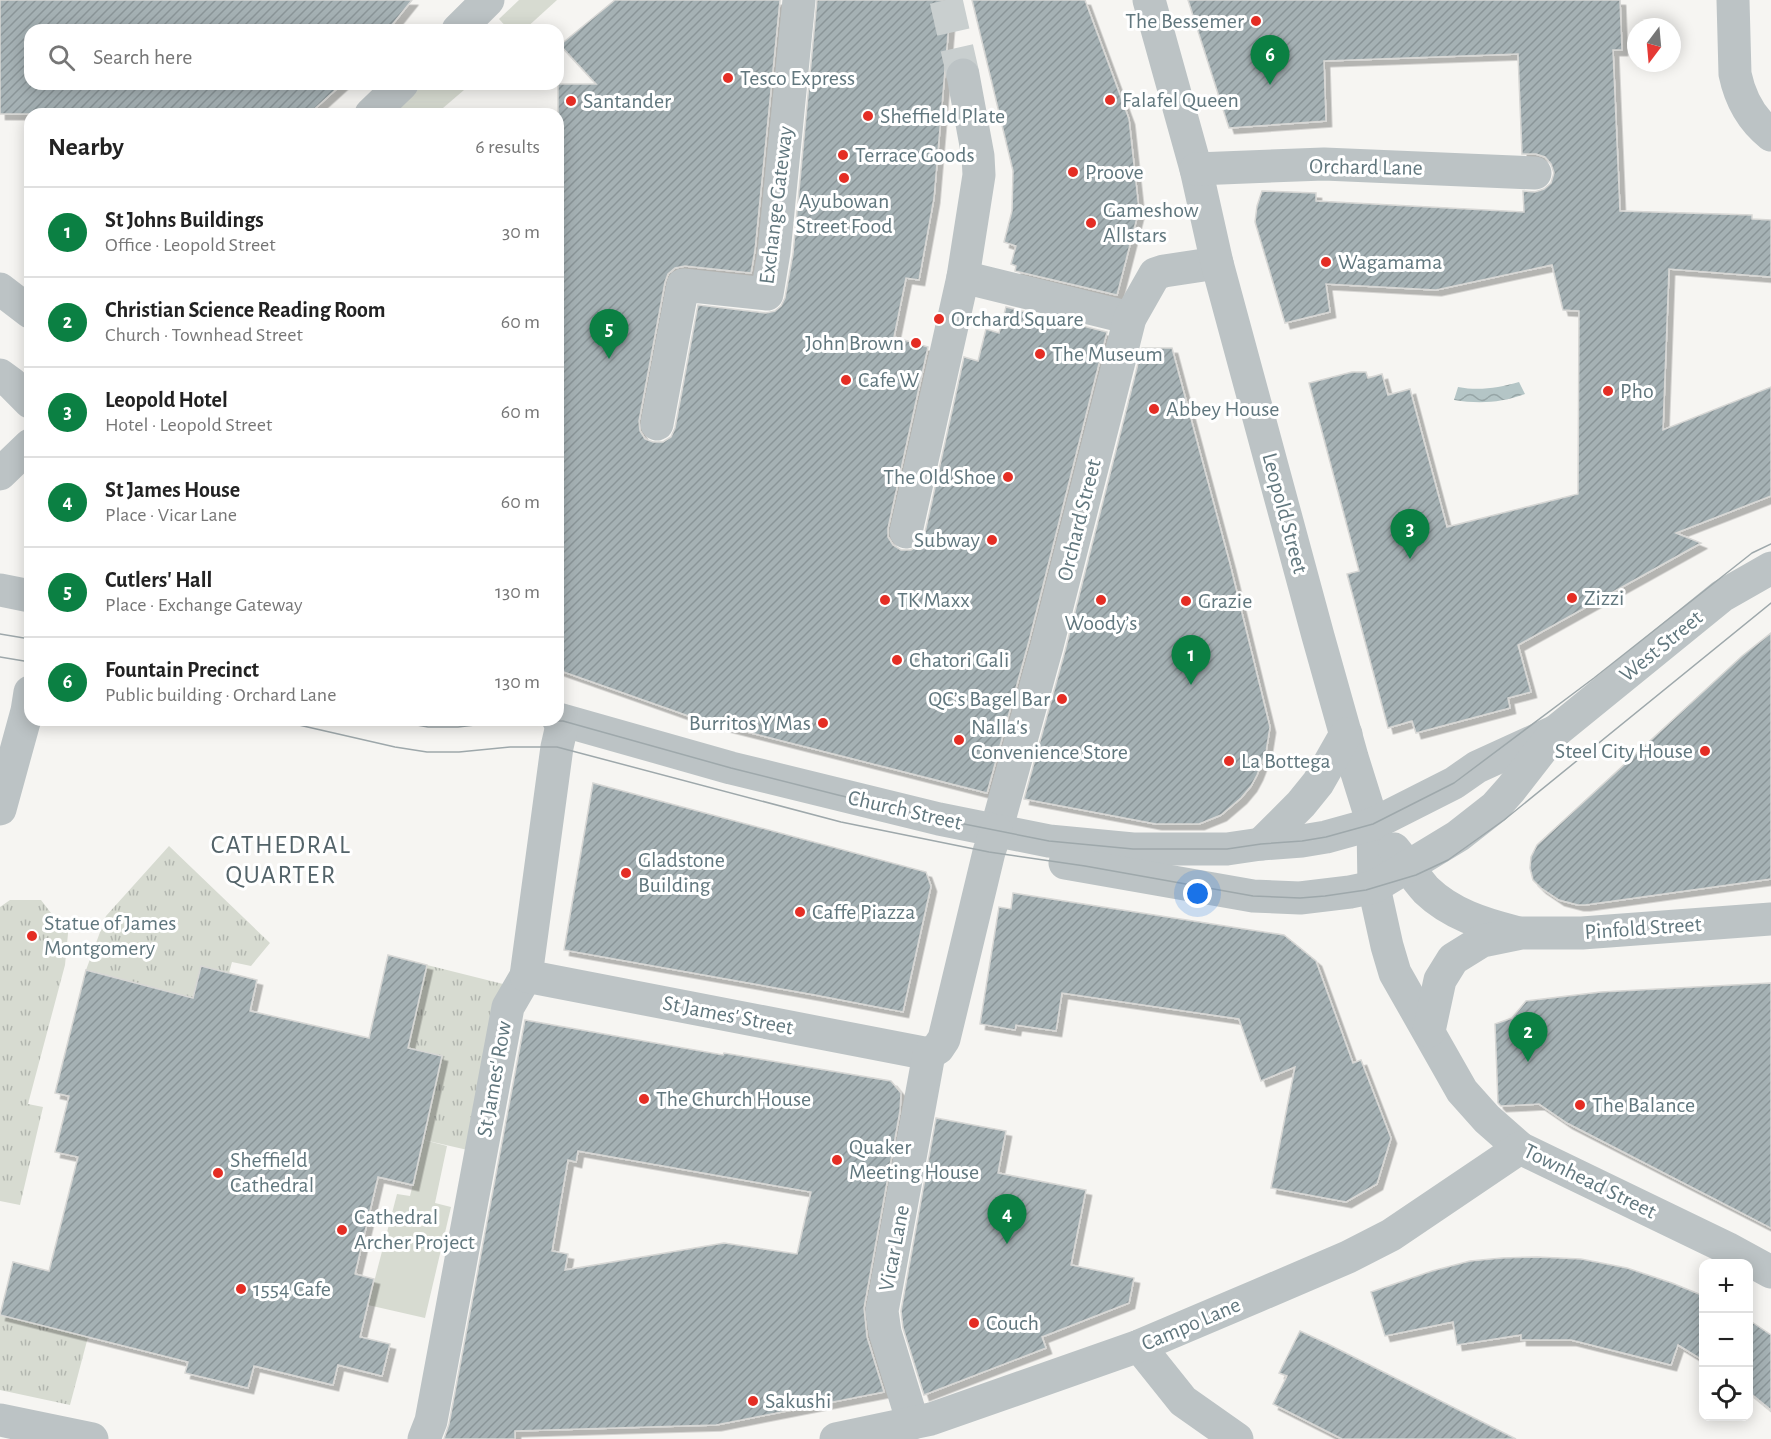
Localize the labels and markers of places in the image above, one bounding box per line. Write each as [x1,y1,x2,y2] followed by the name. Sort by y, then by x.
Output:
[1125,10,1244,32] place label: The Bessemer
[1249,14,1263,28] marker: The Bessemer
[1250,36,1290,85] pin: 6
[740,67,855,89] place label: Tesco Express
[721,71,735,85] marker: Tesco Express
[1122,89,1239,111] place label: Falafel Queen
[583,90,671,112] place label: Santander
[1103,93,1117,107] marker: Falafel Queen
[564,94,578,108] marker: Santander
[880,105,1005,127] place label: Sheffield Plate
[861,109,875,123] marker: Sheffield Plate
[855,144,975,166] place label: Terrace Goods
[836,148,850,162] marker: Terrace Goods
[1085,161,1144,183] place label: Proove
[1066,165,1080,179] marker: Proove
[837,171,851,185] marker: Ayubowan Street Food
[795,190,893,237] place label: Ayubowan Street Food
[1103,199,1199,246] place label: Gameshow Allstars
[1084,216,1098,230] marker: Gameshow Allstars
[1338,251,1442,273] place label: Wagamama
[1319,255,1333,269] marker: Wagamama
[951,308,1084,330] place label: Orchard Square
[590,310,628,359] pin: 5
[932,312,946,326] marker: Orchard Square
[805,332,904,354] place label: John Brown
[909,336,923,350] marker: John Brown
[1052,343,1163,365] place label: The Museum
[1033,347,1047,361] marker: The Museum
[858,369,919,391] place label: Cafe W
[839,373,853,387] marker: Cafe W
[1620,380,1654,402] place label: Pho
[1601,384,1615,398] marker: Pho
[1166,398,1279,420] place label: Abbey House
[1147,402,1161,416] marker: Abbey House
[883,466,996,488] place label: The Old Shoe
[1001,470,1015,484] marker: The Old Shoe
[1390,510,1430,559] pin: 3
[914,529,981,551] place label: Subway
[985,533,999,547] marker: Subway
[1584,587,1624,609] place label: Zizzi
[897,589,970,611] place label: TK Maxx
[1198,590,1252,612] place label: Grazie
[1565,591,1579,605] marker: Zizzi
[878,593,892,607] marker: TK Maxx
[1094,593,1108,607] marker: Woody’s
[1179,594,1193,608] marker: Grazie
[1065,612,1137,634] place label: Woody’s
[1172,636,1210,685] pin: 1
[909,649,1009,671] place label: Chatori Gali
[890,653,904,667] marker: Chatori Gali
[928,688,1050,710] place label: QC’s Bagel Bar
[1055,692,1069,706] marker: QC’s Bagel Bar
[689,712,811,734] place label: Burritos Y Mas
[816,716,830,730] marker: Burritos Y Mas
[971,716,1128,763] place label: Nalla's Convenience Store
[952,733,966,747] marker: Nalla's Convenience Store
[1555,740,1693,762] place label: Steel City House
[1698,744,1712,758] marker: Steel City House
[1241,750,1331,772] place label: La Bottega
[1222,754,1236,768] marker: La Bottega
[638,849,725,896] place label: Gladstone Building
[619,866,633,880] marker: Gladstone Building
[812,901,915,923] place label: Caffe Piazza
[793,905,807,919] marker: Caffe Piazza
[44,912,176,959] place label: Statue of James Montgomery
[25,929,39,943] marker: Statue of James Montgomery
[1508,1012,1547,1062] pin: 2
[656,1088,811,1110] place label: The Church House
[637,1092,651,1106] marker: The Church House
[1592,1094,1695,1116] place label: The Balance
[1573,1098,1587,1112] marker: The Balance
[849,1136,979,1183] place label: Quaker Meeting House
[230,1149,314,1196] place label: Sheffield Cathedral
[830,1153,844,1167] marker: Quaker Meeting House
[211,1166,225,1180] marker: Sheffield Cathedral
[988,1194,1026,1244] pin: 4
[354,1206,475,1253] place label: Cathedral Archer Project
[335,1223,349,1237] marker: Cathedral Archer Project
[253,1278,331,1300] place label: 1554 Cafe
[234,1282,248,1296] marker: 1554 Cafe
[986,1312,1039,1334] place label: Couch
[967,1316,981,1330] marker: Couch
[765,1390,831,1412] place label: Sakushi
[746,1394,760,1408] marker: Sakushi

